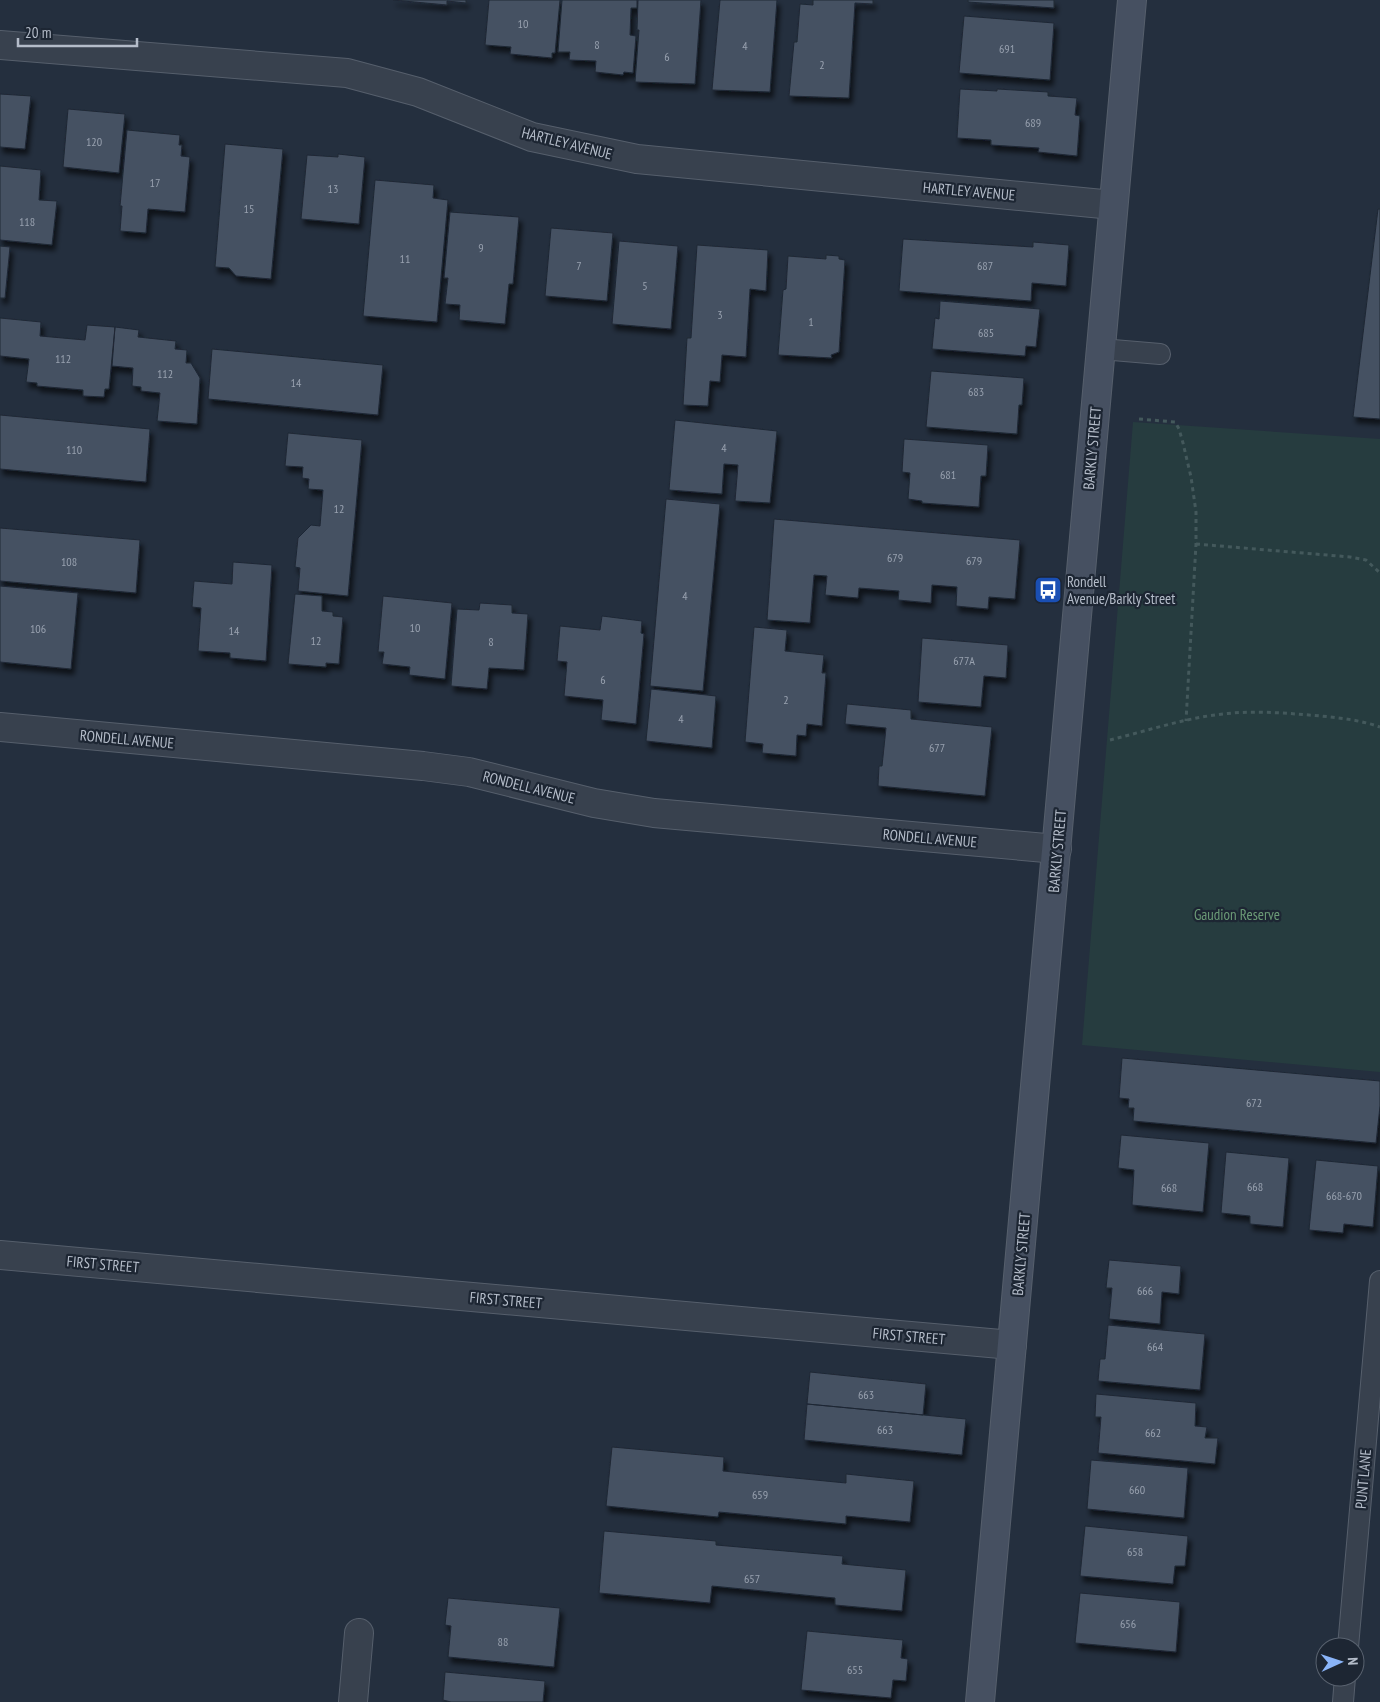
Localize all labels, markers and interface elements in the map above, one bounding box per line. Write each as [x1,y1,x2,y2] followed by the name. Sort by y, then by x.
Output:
[18,15,136,47] scale bar
[518,16,528,31] house number: 10
[25,23,51,42] text: 20 m
[594,37,600,52] house number: 8
[742,38,748,53] house number: 4
[999,41,1015,56] house number: 691
[664,49,670,64] house number: 6
[819,57,825,72] house number: 2
[1025,115,1041,130] house number: 689
[520,123,614,163] street label: HARTLEY AVENUE
[86,134,102,149] house number: 120
[150,175,160,190] house number: 17
[922,178,1016,204] street label: HARTLEY AVENUE
[328,181,338,196] house number: 13
[244,201,254,216] house number: 15
[19,214,35,229] house number: 118
[478,240,484,255] house number: 9
[400,251,410,266] house number: 11
[576,258,582,273] house number: 7
[977,258,993,273] house number: 687
[642,278,648,293] house number: 5
[717,307,723,322] house number: 3
[808,314,814,329] house number: 1
[978,325,994,340] house number: 685
[55,351,71,366] house number: 112
[157,366,173,381] house number: 112
[291,375,302,390] house number: 14
[968,384,984,399] house number: 683
[1079,405,1105,490] street label: BARKLY STREET
[721,440,727,455] house number: 4
[66,442,82,457] house number: 110
[940,467,956,482] house number: 681
[334,501,344,516] house number: 12
[887,550,903,565] house number: 679
[966,553,982,568] house number: 679
[61,554,77,569] house number: 108
[1067,572,1175,608] place label: Rondell Avenue/Barkly Street
[1033,575,1063,605] bus stop icon: Rondell Avenue/Barkly Street
[682,588,688,603] house number: 4
[410,620,420,635] house number: 10
[30,621,46,636] house number: 106
[229,623,240,638] house number: 14
[311,633,321,648] house number: 12
[488,634,494,649] house number: 8
[953,653,975,668] house number: 677A
[600,672,606,687] house number: 6
[783,692,789,707] house number: 2
[678,711,684,726] house number: 4
[79,725,175,753] street label: RONDELL AVENUE
[929,740,945,755] house number: 677
[481,766,577,808] street label: RONDELL AVENUE
[1044,808,1070,893] street label: BARKLY STREET
[882,824,978,852] street label: RONDELL AVENUE
[1194,905,1280,924] park label: Gaudion Reserve
[1246,1095,1262,1110] house number: 672
[1247,1179,1263,1194] house number: 668
[1161,1180,1177,1195] house number: 668
[1326,1188,1362,1203] house number: 668-670
[1008,1211,1034,1296] street label: BARKLY STREET
[66,1251,140,1277] street label: FIRST STREET
[1137,1283,1153,1298] house number: 666
[469,1287,543,1313] street label: FIRST STREET
[872,1323,946,1349] street label: FIRST STREET
[1147,1339,1164,1354] house number: 664
[858,1387,874,1402] house number: 663
[877,1422,893,1437] house number: 663
[1145,1425,1161,1440] house number: 662
[1351,1448,1375,1510] street label: PUNT LANE
[1129,1482,1145,1497] house number: 660
[752,1487,768,1502] house number: 659
[1127,1544,1143,1559] house number: 658
[744,1571,760,1586] house number: 657
[1120,1616,1136,1631] house number: 656
[498,1634,508,1649] house number: 88
[1315,1637,1365,1687] north arrow
[1344,1657,1362,1666] text: N
[847,1662,863,1677] house number: 655

